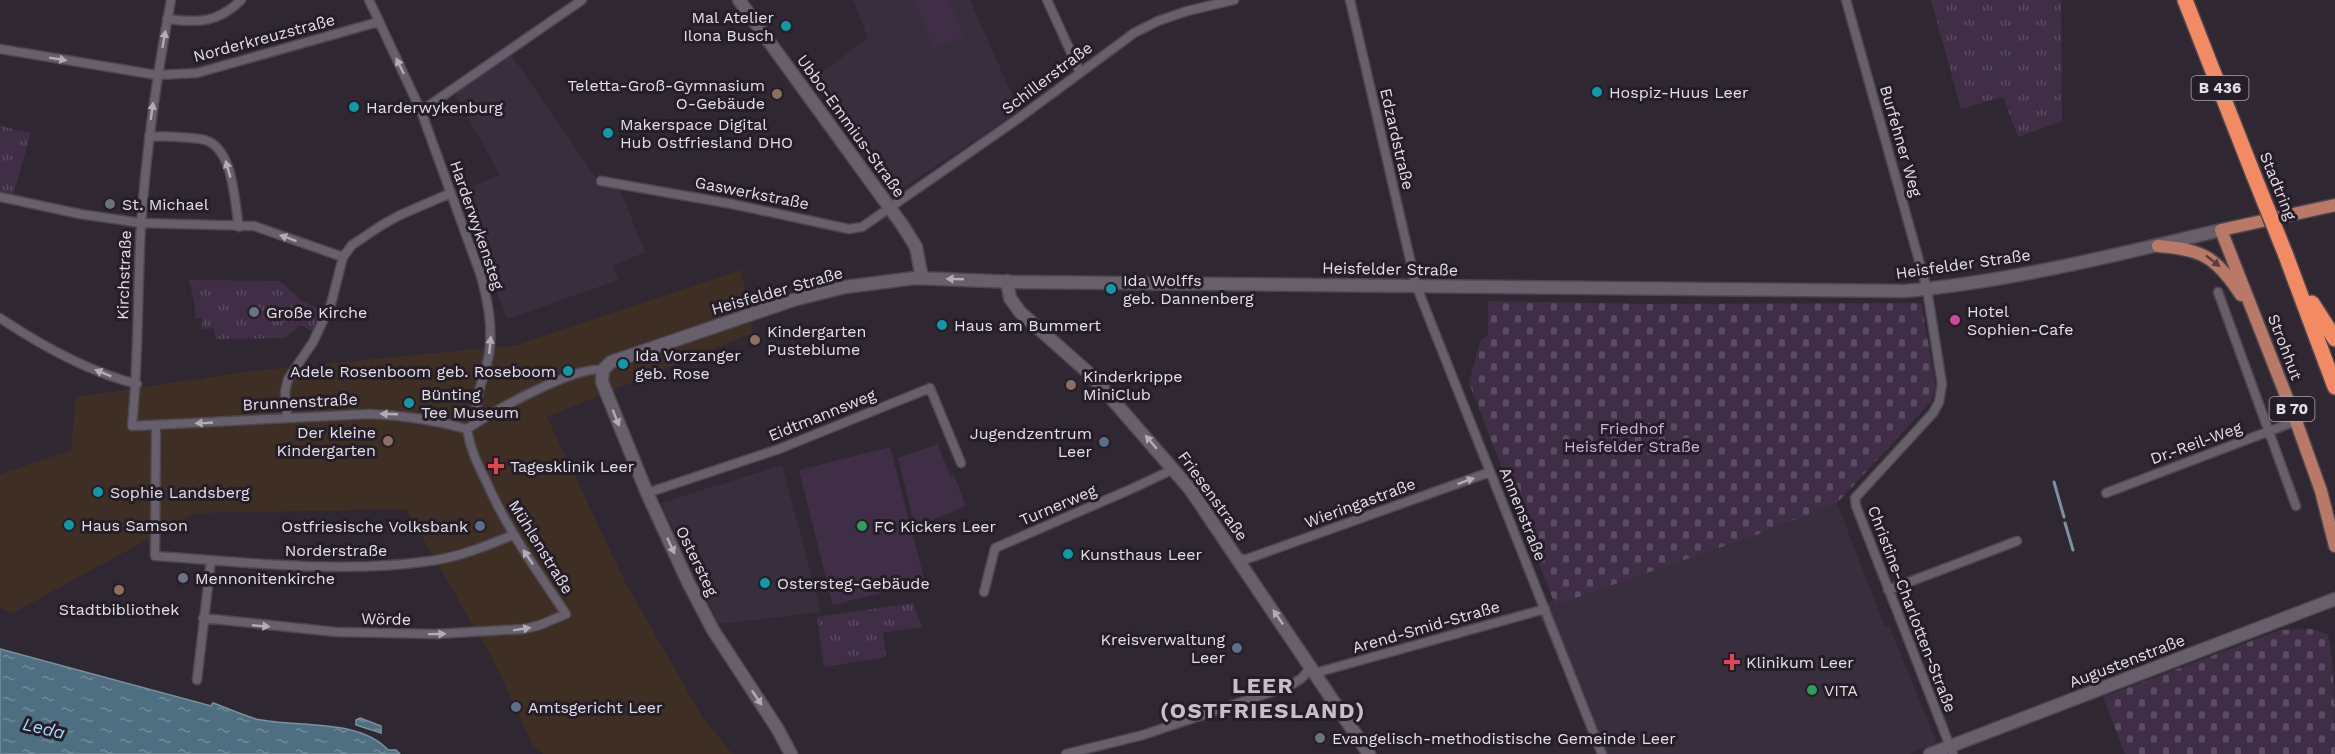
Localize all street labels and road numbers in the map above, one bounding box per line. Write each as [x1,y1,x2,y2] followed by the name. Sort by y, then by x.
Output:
[191,10,337,66] street label: Norderkreuzstraße
[998,38,1096,118] street label: Schillerstraße
[793,51,909,201] street label: Ubbo-Emmius-Straße
[2192,76,2248,100] road number: B 436
[1876,83,1926,199] street label: Burfehner Weg
[1376,86,1418,192] street label: Edzardstraße
[2256,149,2300,223] street label: Stadtring
[446,158,508,292] street label: Harderwykensteg
[693,173,811,213] street label: Gaswerkstraße
[113,230,135,320] street label: Kirchstraße
[1894,245,2032,283] street label: Heisfelder Straße
[1322,258,1458,280] street label: Heisfelder Straße
[709,263,845,319] street label: Heisfelder Straße
[2264,311,2306,383] street label: Strohhut
[766,385,879,445] street label: Eidtmannsweg
[242,389,358,415] street label: Brunnenstraße
[2270,397,2314,421] road number: B 70
[2148,417,2245,468] street label: Dr.-Reil-Weg
[1174,447,1252,545] street label: Friesenstraße
[1496,464,1550,564] street label: Annenstraße
[1302,474,1418,532] street label: Wieringastraße
[1017,480,1100,530] street label: Turnerweg
[505,497,577,597] street label: Mühlenstraße
[1864,503,1960,715] street label: Christine-Charlotten-Straße
[672,523,722,599] street label: Ostersteg
[285,541,387,560] street label: Norderstraße
[1350,597,1502,657] street label: Arend-Smid-Straße
[361,609,411,629] street label: Wörde
[2066,630,2188,692] street label: Augustenstraße

